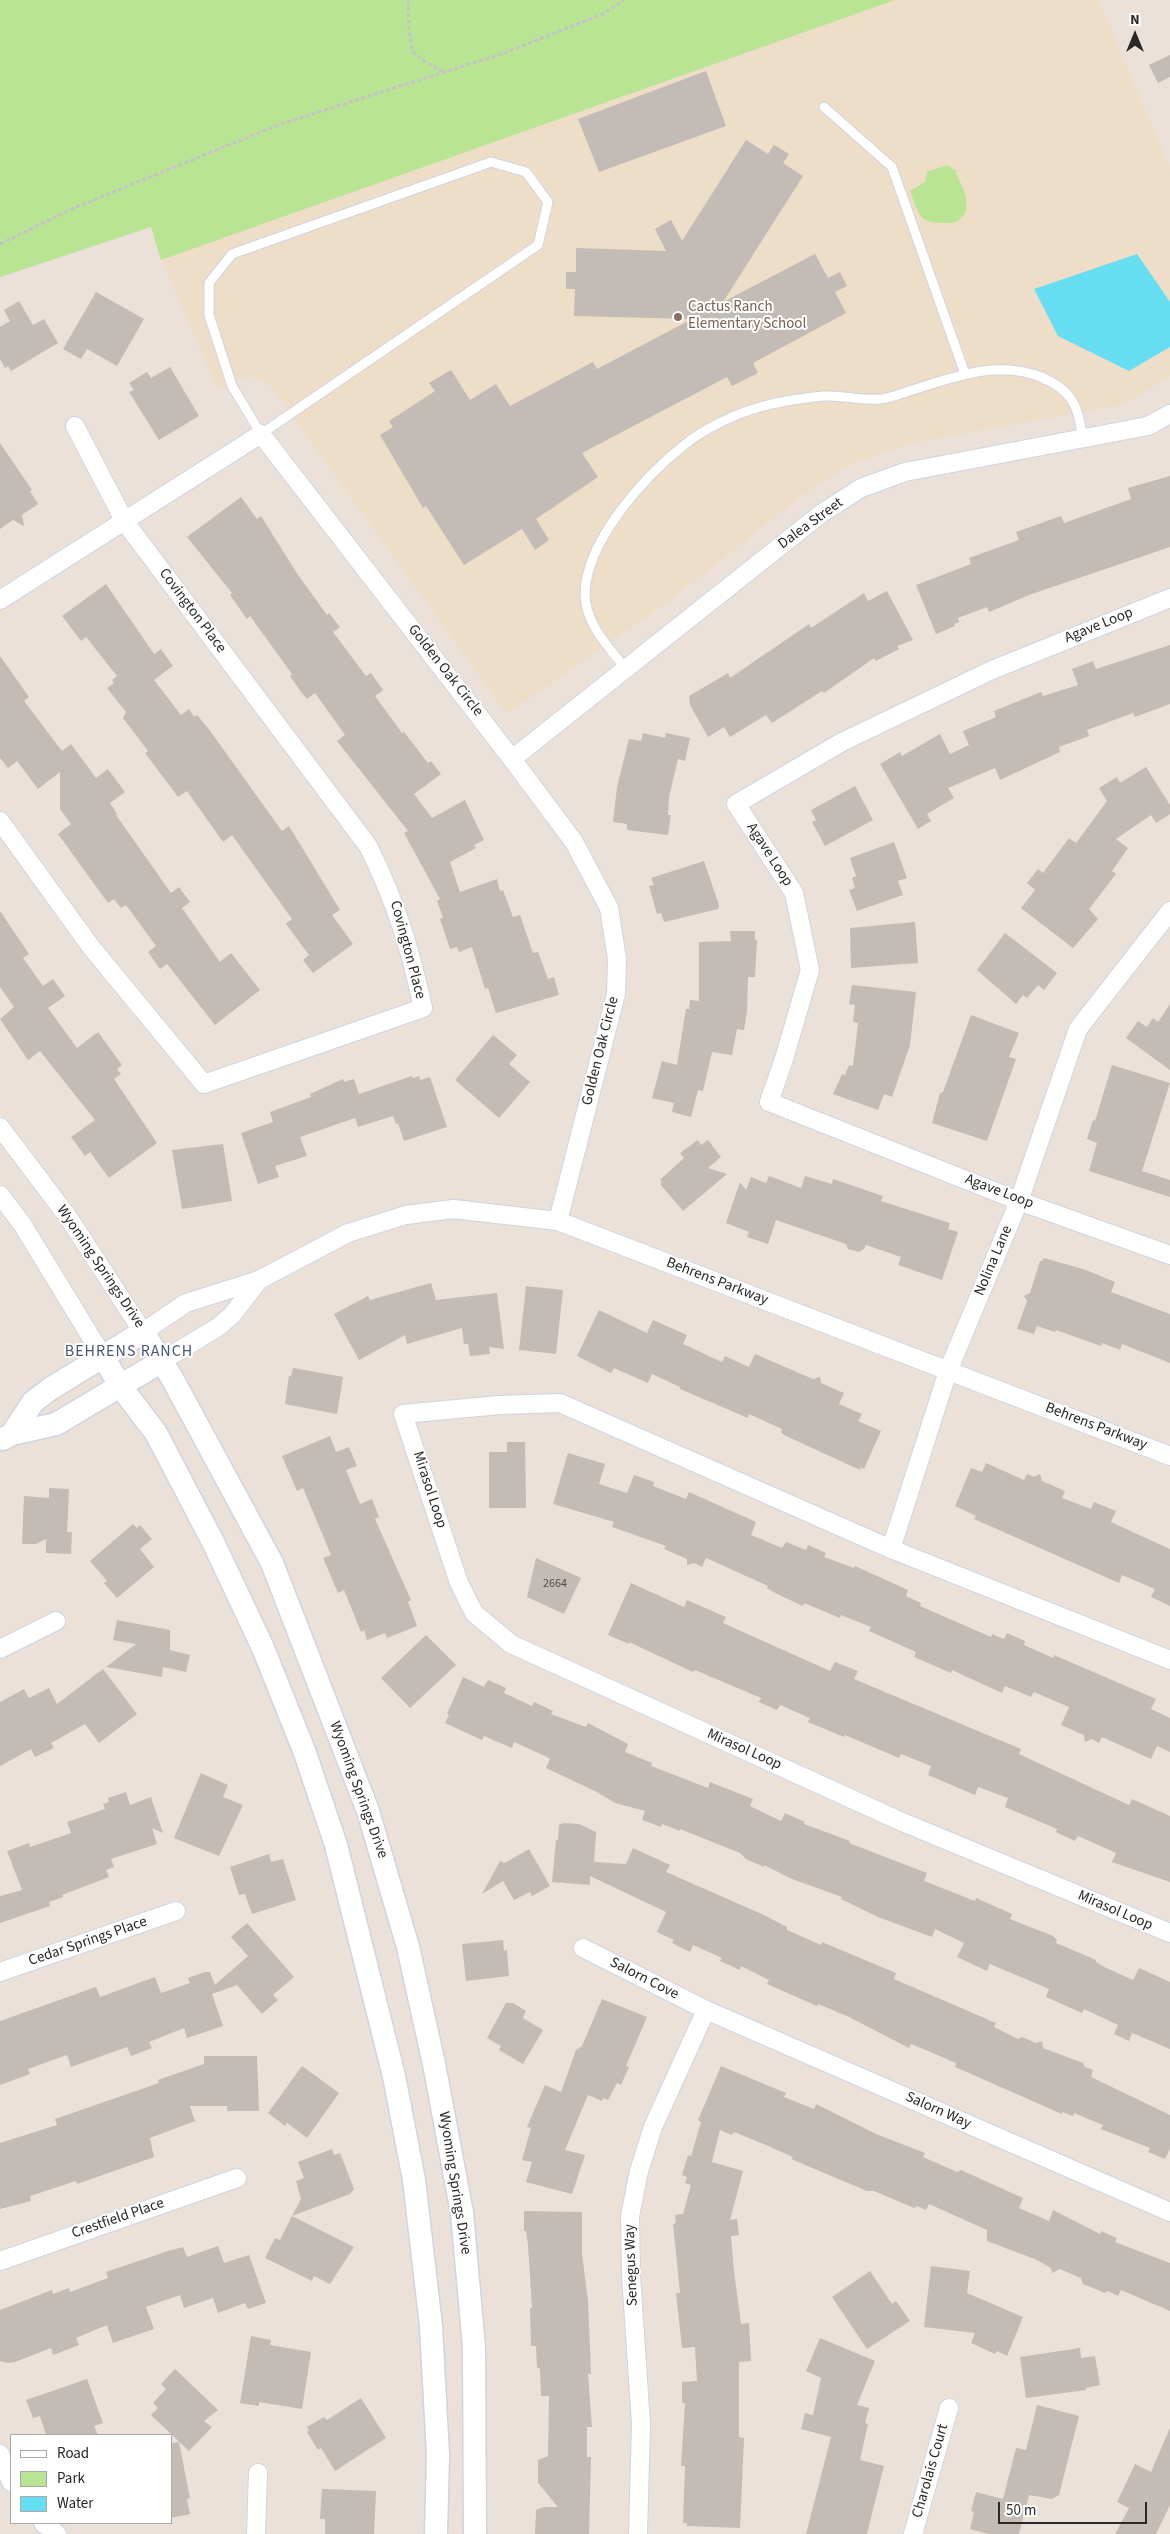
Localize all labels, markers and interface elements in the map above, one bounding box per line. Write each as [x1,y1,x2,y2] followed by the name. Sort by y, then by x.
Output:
[1110,10,1160,60] north arrow
[1130,10,1140,30] text: N
[688,299,806,334] place label: Cactus Ranch Elementary School
[672,311,684,323] marker: Cactus Ranch Elementary School
[775,494,847,554] street label: Dalea Street
[154,565,230,657] street label: Covington Place
[1062,604,1136,648] street label: Agave Loop
[404,622,486,720] street label: Golden Oak Circle
[742,820,796,890] street label: Agave Loop
[385,899,429,1001] street label: Covington Place
[579,995,623,1107] street label: Golden Oak Circle
[962,1171,1036,1213] street label: Agave Loop
[52,1202,148,1332] street label: Wyoming Springs Drive
[971,1223,1017,1299] street label: Nolina Lane
[664,1254,770,1310] street label: Behrens Parkway
[63,1342,195,1362] district label: BEHRENS RANCH
[1043,1399,1149,1455] street label: Behrens Parkway
[408,1449,450,1531] street label: Mirasol Loop
[543,1577,567,1591] house number: 2664
[325,1719,391,1861] street label: Wyoming Springs Drive
[704,1726,784,1774] street label: Mirasol Loop
[1075,1887,1155,1935] street label: Mirasol Loop
[26,1913,150,1971] street label: Cedar Springs Place
[607,1954,681,2004] street label: Salorn Cove
[902,2089,974,2133] street label: Salorn Way
[434,2110,474,2256] street label: Wyoming Springs Drive
[69,2195,167,2243] street label: Crestfield Place
[622,2224,642,2306] street label: Senegus Way
[909,2422,953,2520] street label: Charolais Court
[10,2434,172,2524] legend
[57,2443,89,2464] text: Road
[57,2468,85,2489] text: Park
[1000,2492,1149,2524] scale bar
[57,2493,93,2514] text: Water
[1006,2500,1036,2521] text: 50 m

